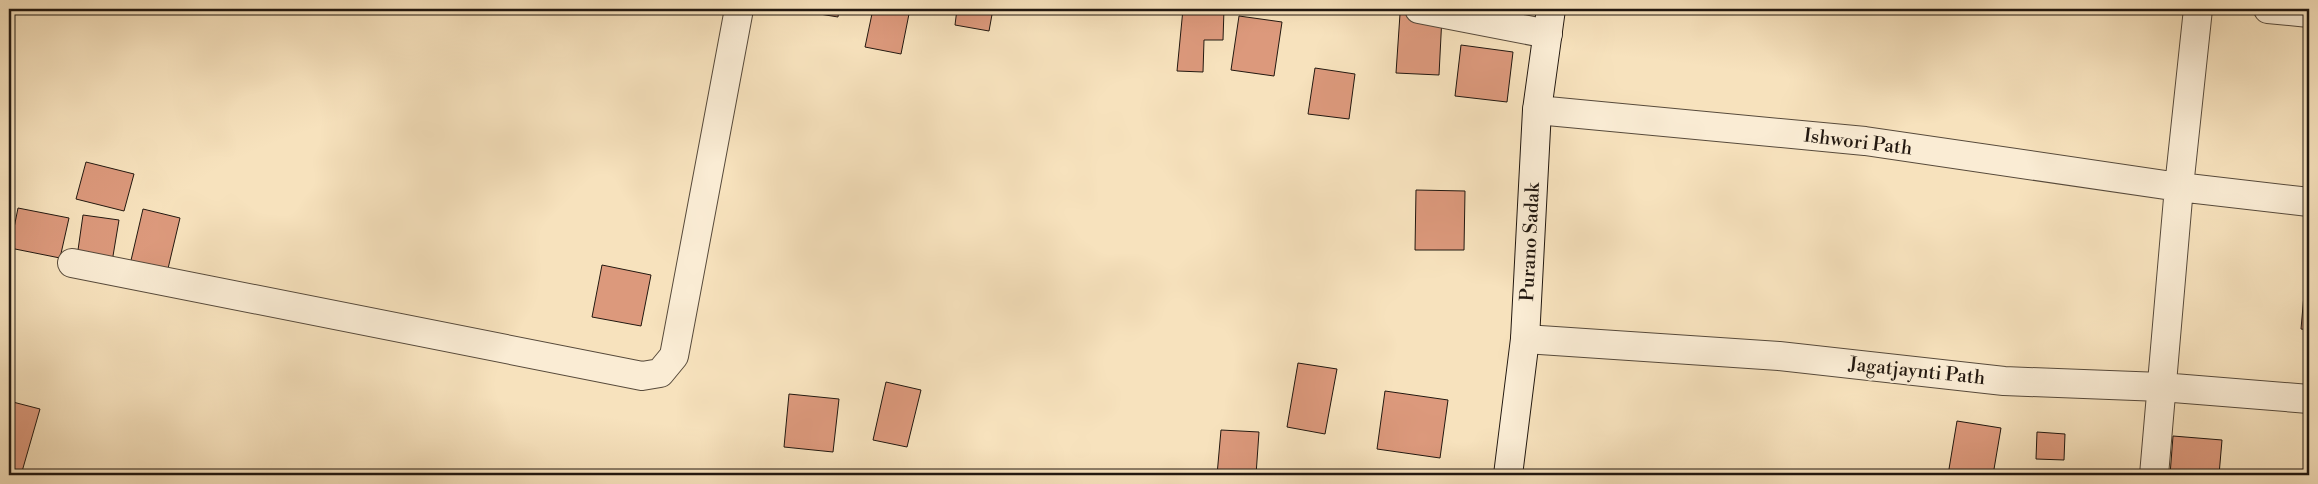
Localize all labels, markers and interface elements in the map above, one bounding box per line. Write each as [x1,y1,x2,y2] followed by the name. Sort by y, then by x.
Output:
[1802,123,1914,161] street label: Ishwori Path
[1515,181,1545,302] street label: Purano Sadak
[1847,352,1986,390] street label: Jagatjaynti Path

